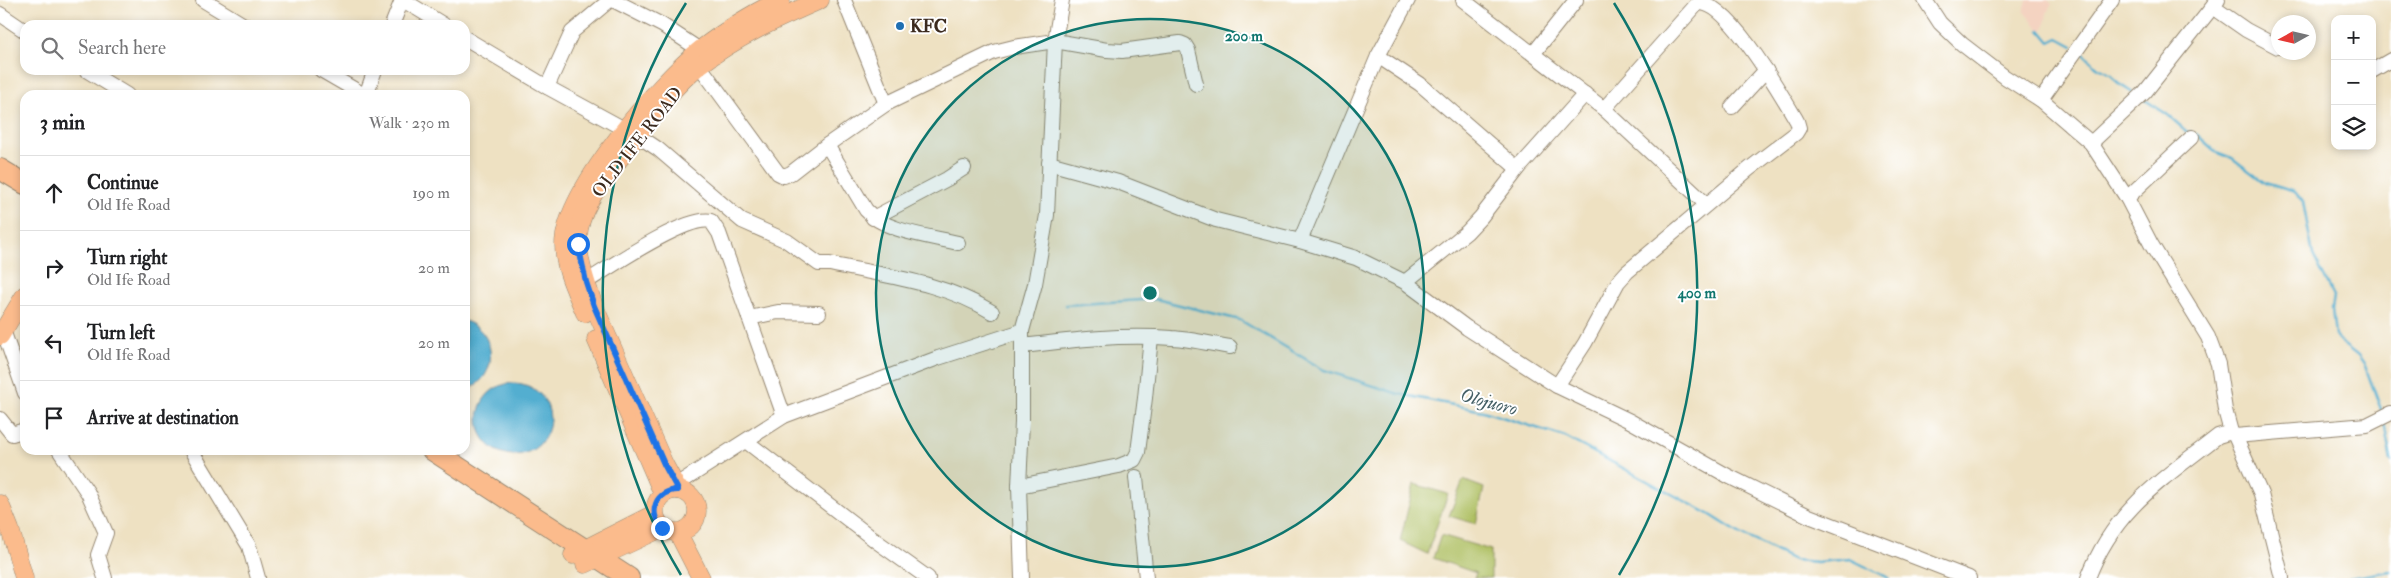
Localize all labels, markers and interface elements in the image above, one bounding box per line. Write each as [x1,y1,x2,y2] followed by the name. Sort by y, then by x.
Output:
[910,15,947,38] place label: KFC
[2271,15,2316,60] north arrow
[2331,15,2376,150] map controls
[2331,15,2376,60] button: +
[20,20,470,75] search box
[894,20,906,32] marker: KFC
[1225,27,1263,46] text: 200 m
[38,34,66,62] icon: search
[78,36,166,60] text: Search here
[2331,60,2376,105] button: −
[587,82,688,202] street label: OLD IFE ROAD
[2331,105,2376,150] button: layers
[40,109,85,136] text: 3 min
[369,113,450,133] text: Walk · 230 m
[87,171,158,195] text: Continue
[40,179,68,207] icon: ahead
[412,183,450,203] text: 190 m
[87,195,170,215] text: Old Ife Road
[567,233,590,256] route start
[87,246,167,270] text: Turn right
[40,254,68,282] icon: right
[418,258,450,278] text: 20 m
[87,270,170,290] text: Old Ife Road
[1141,284,1159,302] centre of rings
[1677,284,1716,303] text: 400 m
[87,321,155,345] text: Turn left
[40,329,68,357] icon: left
[418,333,450,353] text: 20 m
[87,345,170,365] text: Old Ife Road
[1457,383,1520,421] water label: Olojuoro
[40,404,68,432] icon: arrive
[87,406,239,430] text: Arrive at destination
[651,517,674,540] route end

